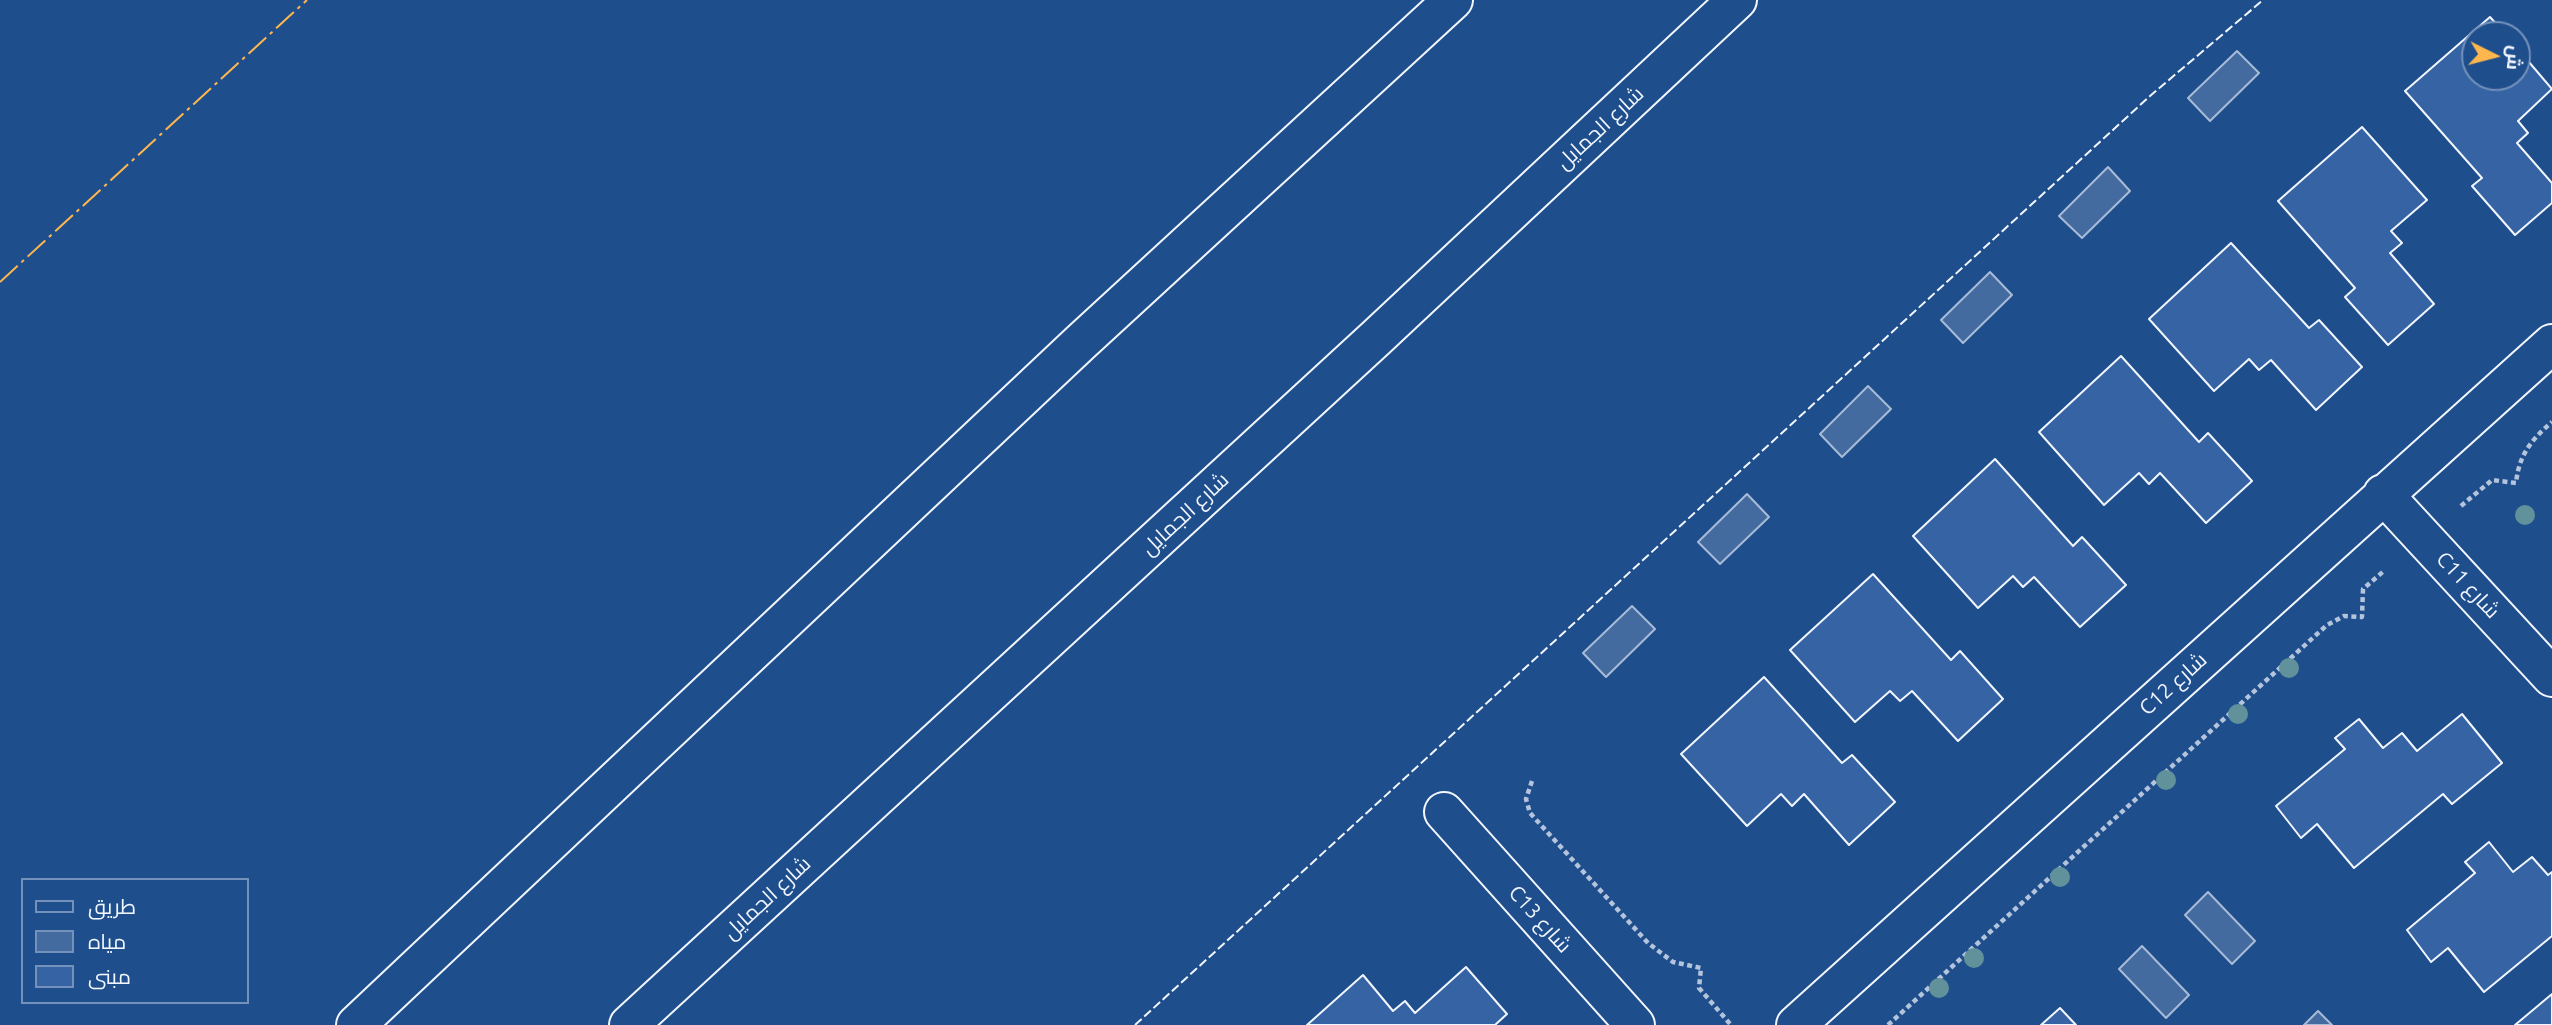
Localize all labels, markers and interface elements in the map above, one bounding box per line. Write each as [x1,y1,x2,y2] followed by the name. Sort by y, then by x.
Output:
[2461,21,2531,91] north arrow
[2503,45,2527,71] text: ش
[1551,81,1649,175] street label: شارع الجمايل
[1136,467,1234,561] street label: شارع الجمايل
[2431,546,2505,624] street label: C11 شارع
[2134,647,2212,721] street label: C12 شارع
[718,851,816,945] street label: شارع الجمايل
[21,878,248,1004] legend
[1503,880,1577,958] street label: C13 شارع
[88,894,136,918] text: طريق
[88,929,126,953] text: مياه
[88,964,131,988] text: مبنى

